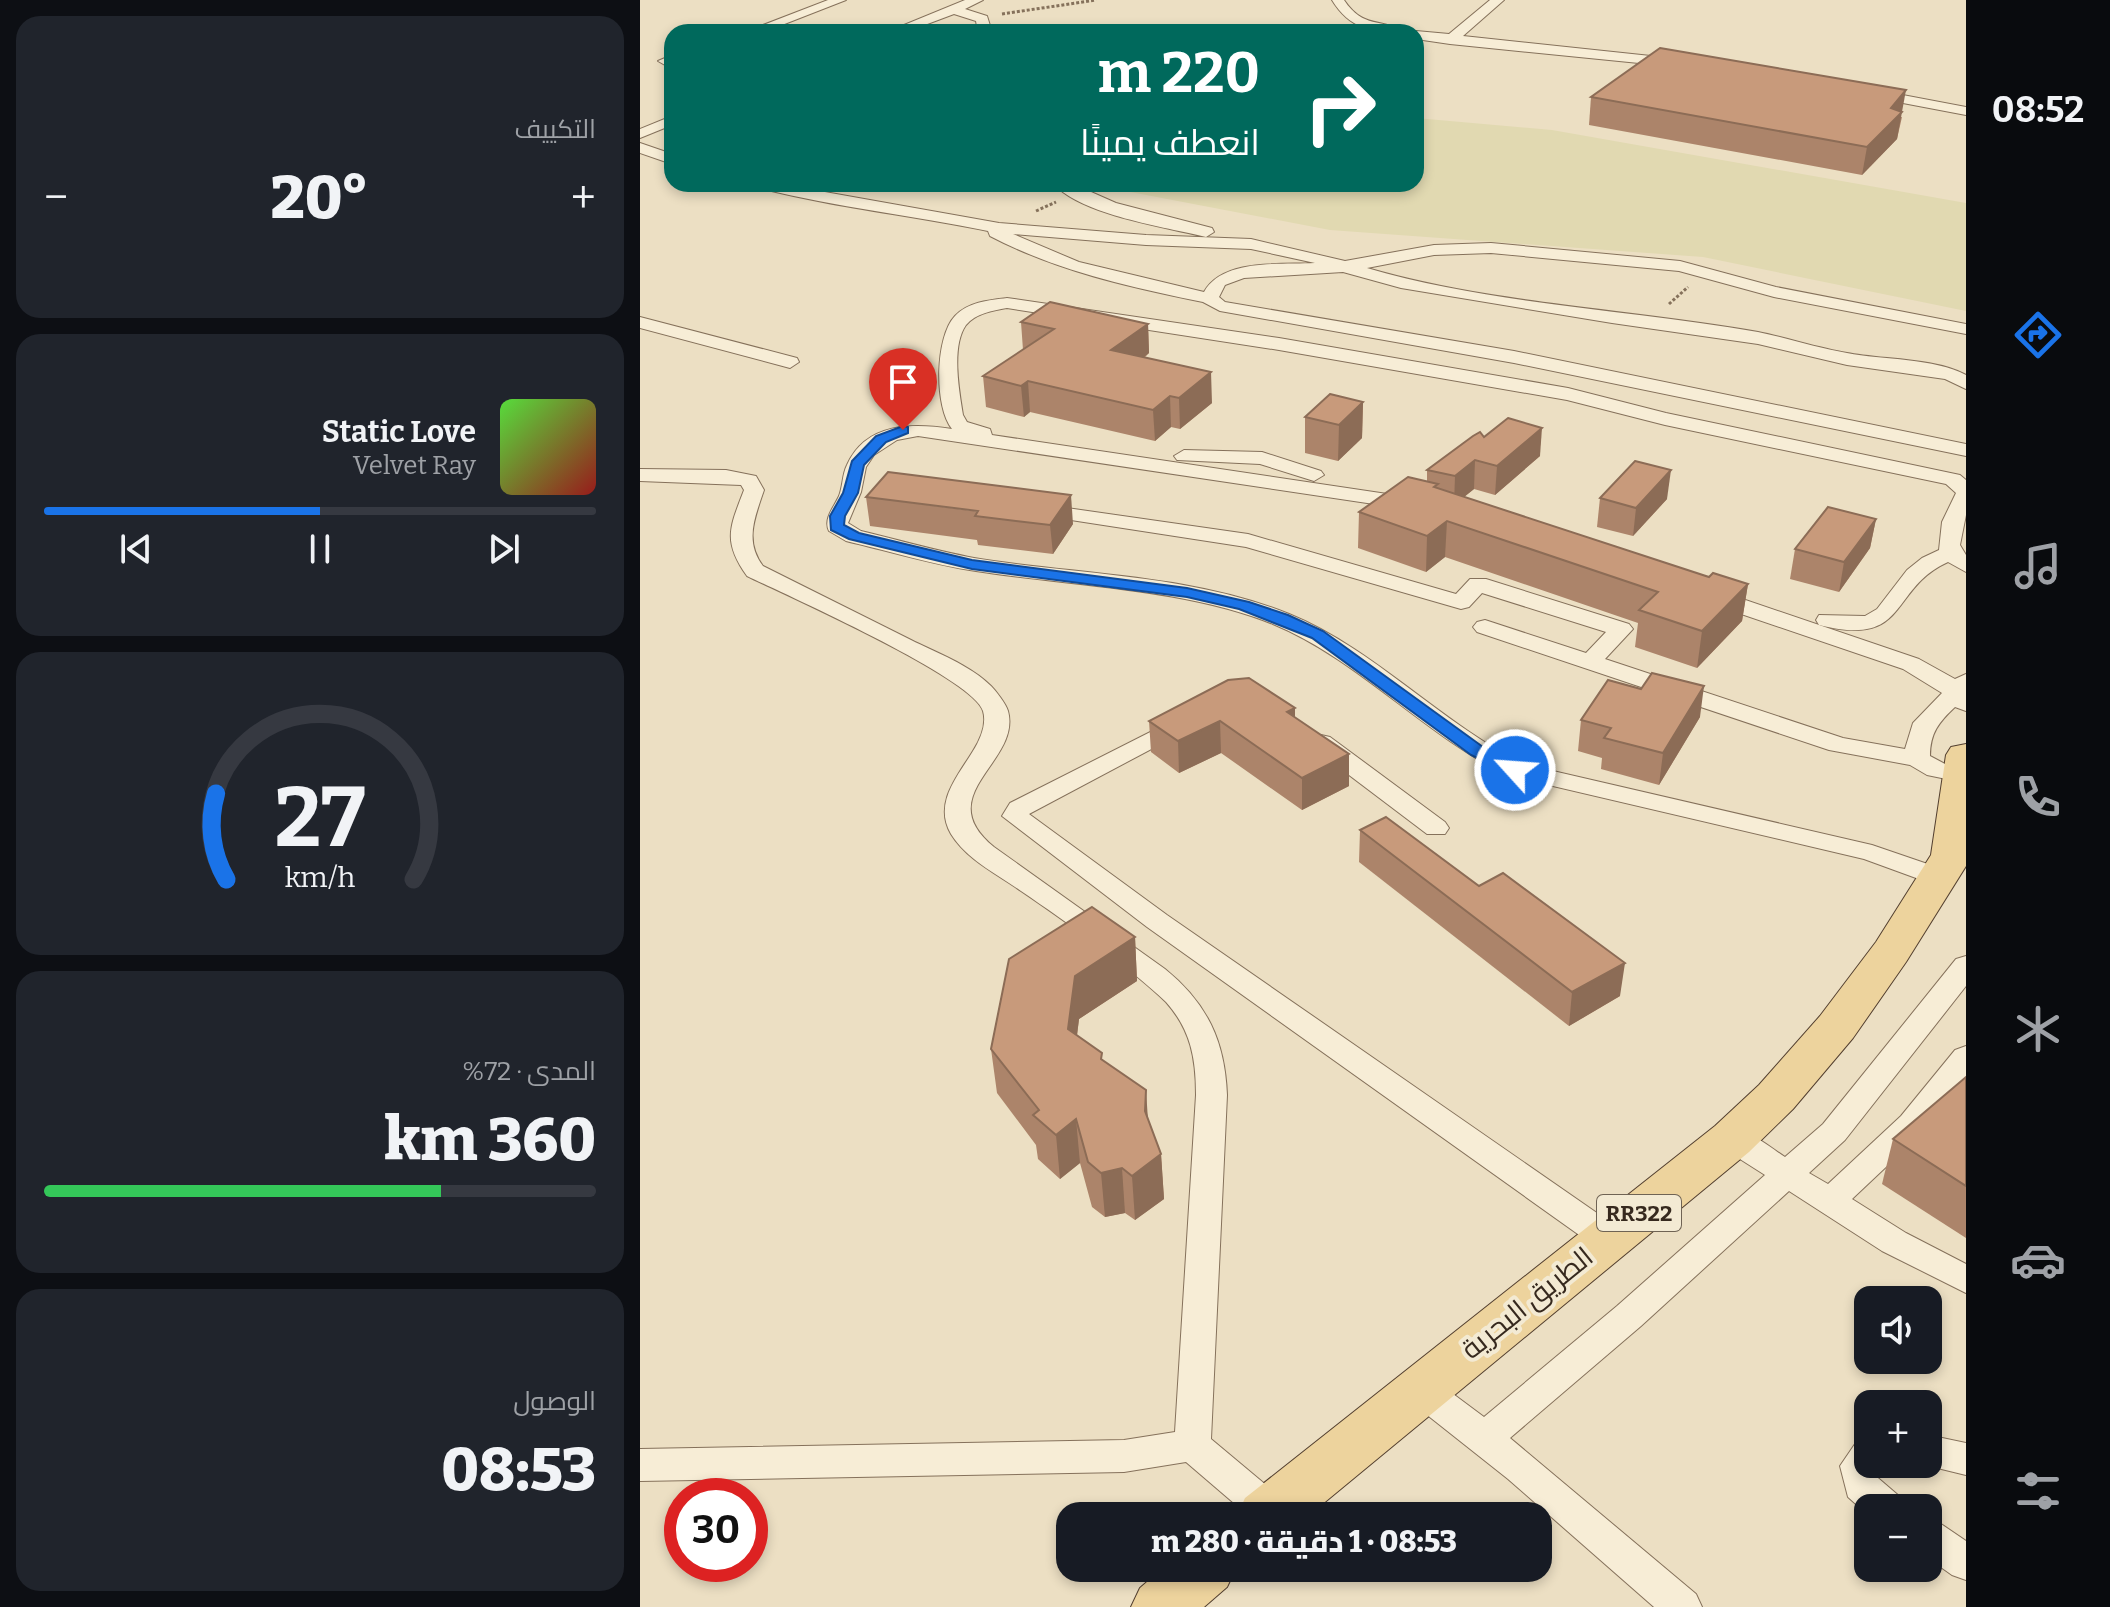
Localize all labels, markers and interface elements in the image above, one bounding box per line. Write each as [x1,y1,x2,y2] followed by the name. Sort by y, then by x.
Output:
[1098,40,1260,107] text: 220 m
[1288,56,1392,160] icon: right
[1992,88,2084,132] text: 08:52
[514,114,596,145] text: التكييف
[1080,121,1260,165] text: انعطف يمينًا
[270,162,369,234] text: 20°
[44,171,68,224] text: −
[571,171,596,224] text: +
[2010,307,2066,363] icon: directions
[869,348,937,430] pin
[881,360,925,404] icon: arrive
[322,414,476,450] text: Static Love
[353,450,476,481] text: Velvet Ray
[114,527,158,571] icon: previous
[298,527,342,571] icon: pause
[482,527,526,571] icon: next
[2010,538,2066,594] icon: music
[1473,728,1557,812] position arrow
[274,767,366,867] text: 27
[2010,769,2066,825] icon: phone
[285,860,356,895] text: km/h
[2010,1001,2066,1057] icon: climate
[462,1056,596,1087] text: المدى · 72%
[385,1104,596,1176] text: 360 km
[1597,1195,1681,1231] road number: RR322
[2010,1232,2066,1288] icon: car
[1455,1240,1599,1366] street label: الطريق البحرية
[1854,1286,1942,1582] map controls
[1854,1286,1942,1374] button: sound
[513,1386,596,1417] text: الوصول
[1854,1390,1942,1478] button: +
[441,1434,596,1506] text: 08:53
[2010,1463,2066,1519] icon: filters
[664,1478,768,1582] speed limit sign: 30
[1854,1494,1942,1582] button: −
[1151,1524,1457,1560] text: 08:53 · 1 دقيقة · 280 m

